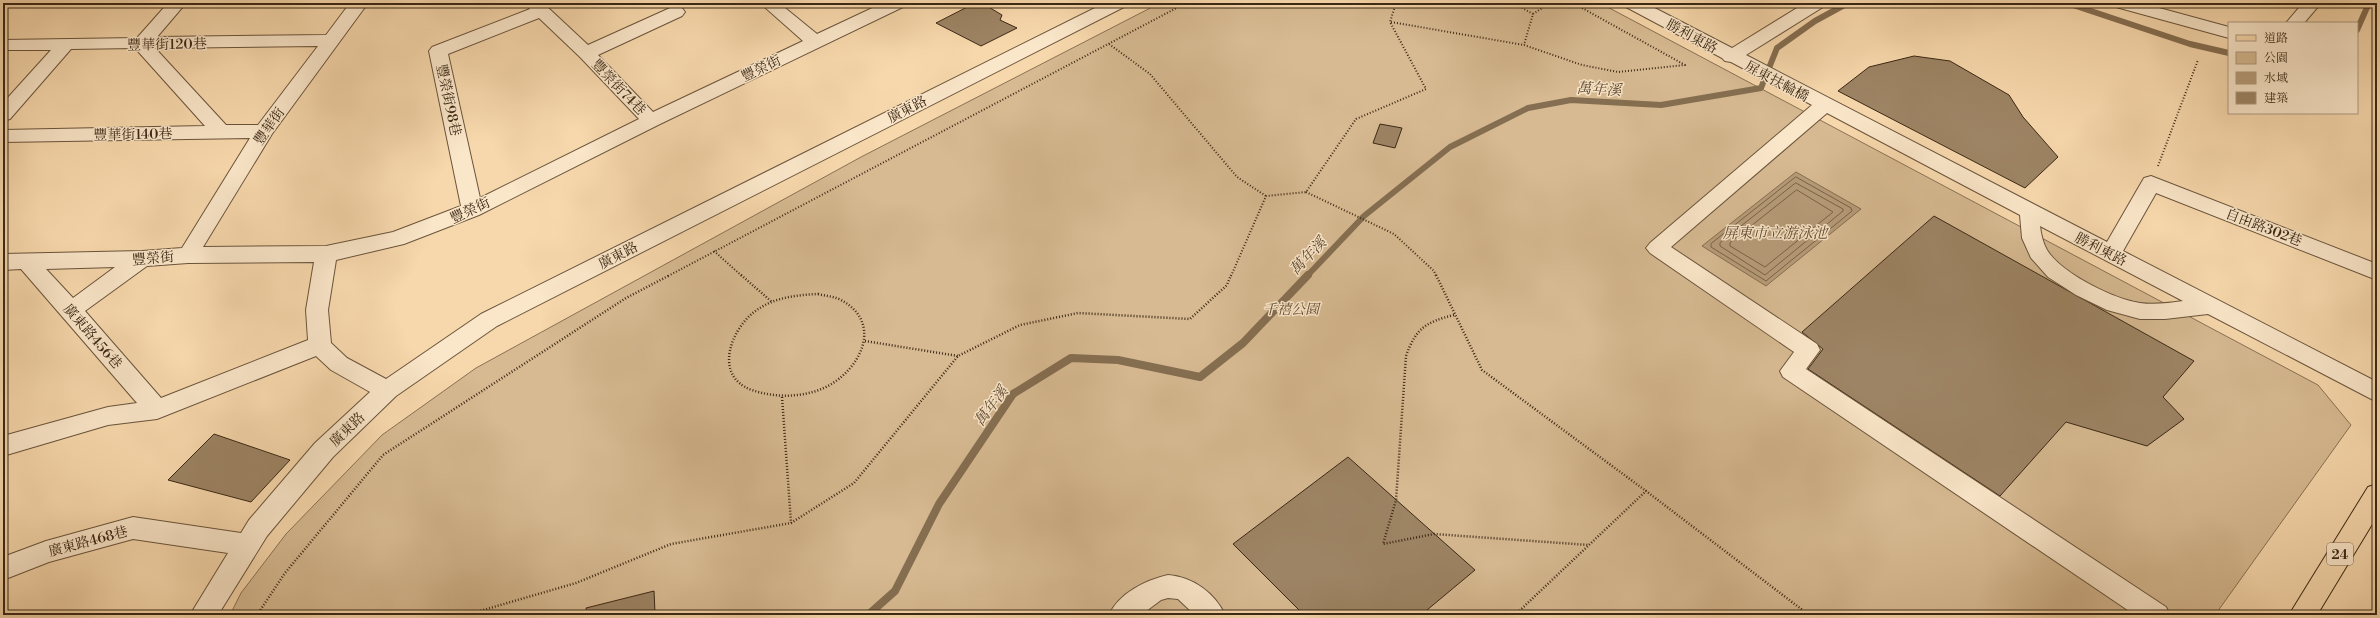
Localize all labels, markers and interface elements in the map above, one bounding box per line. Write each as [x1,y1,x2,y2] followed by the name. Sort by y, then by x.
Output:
[1663,16,1720,58] street label: 勝利東路
[2228,22,2358,114] legend
[2264,31,2288,46] text: 道路
[127,35,207,55] street label: 豐華街120巷
[2264,51,2288,66] text: 公園
[739,52,784,86] street label: 豐榮街
[587,56,649,119] street label: 豐榮街74巷
[1741,58,1812,106] street label: 屏東扶輪橋
[432,63,464,138] street label: 豐榮街98巷
[2264,71,2288,86] text: 水域
[1576,79,1624,100] water label: 萬年溪
[2264,91,2288,106] text: 建築
[885,92,930,127] street label: 廣東路
[250,104,289,149] street label: 豐華街
[93,125,173,145] street label: 豐華街140巷
[448,194,493,228] street label: 豐榮街
[2223,205,2305,251] street label: 自由路302巷
[1722,224,1829,243] water label: 屏東市立游泳池
[2072,229,2130,271] street label: 勝利東路
[1286,232,1332,279] water label: 萬年溪
[596,238,641,273] street label: 廣東路
[131,248,175,270] street label: 豐榮街
[59,300,125,373] street label: 廣東路456巷
[1263,301,1321,319] park label: 千禧公園
[970,381,1014,430] water label: 萬年溪
[326,409,369,451] street label: 廣東路
[47,523,130,561] street label: 廣東路468巷
[2327,543,2353,565] road number: 24

